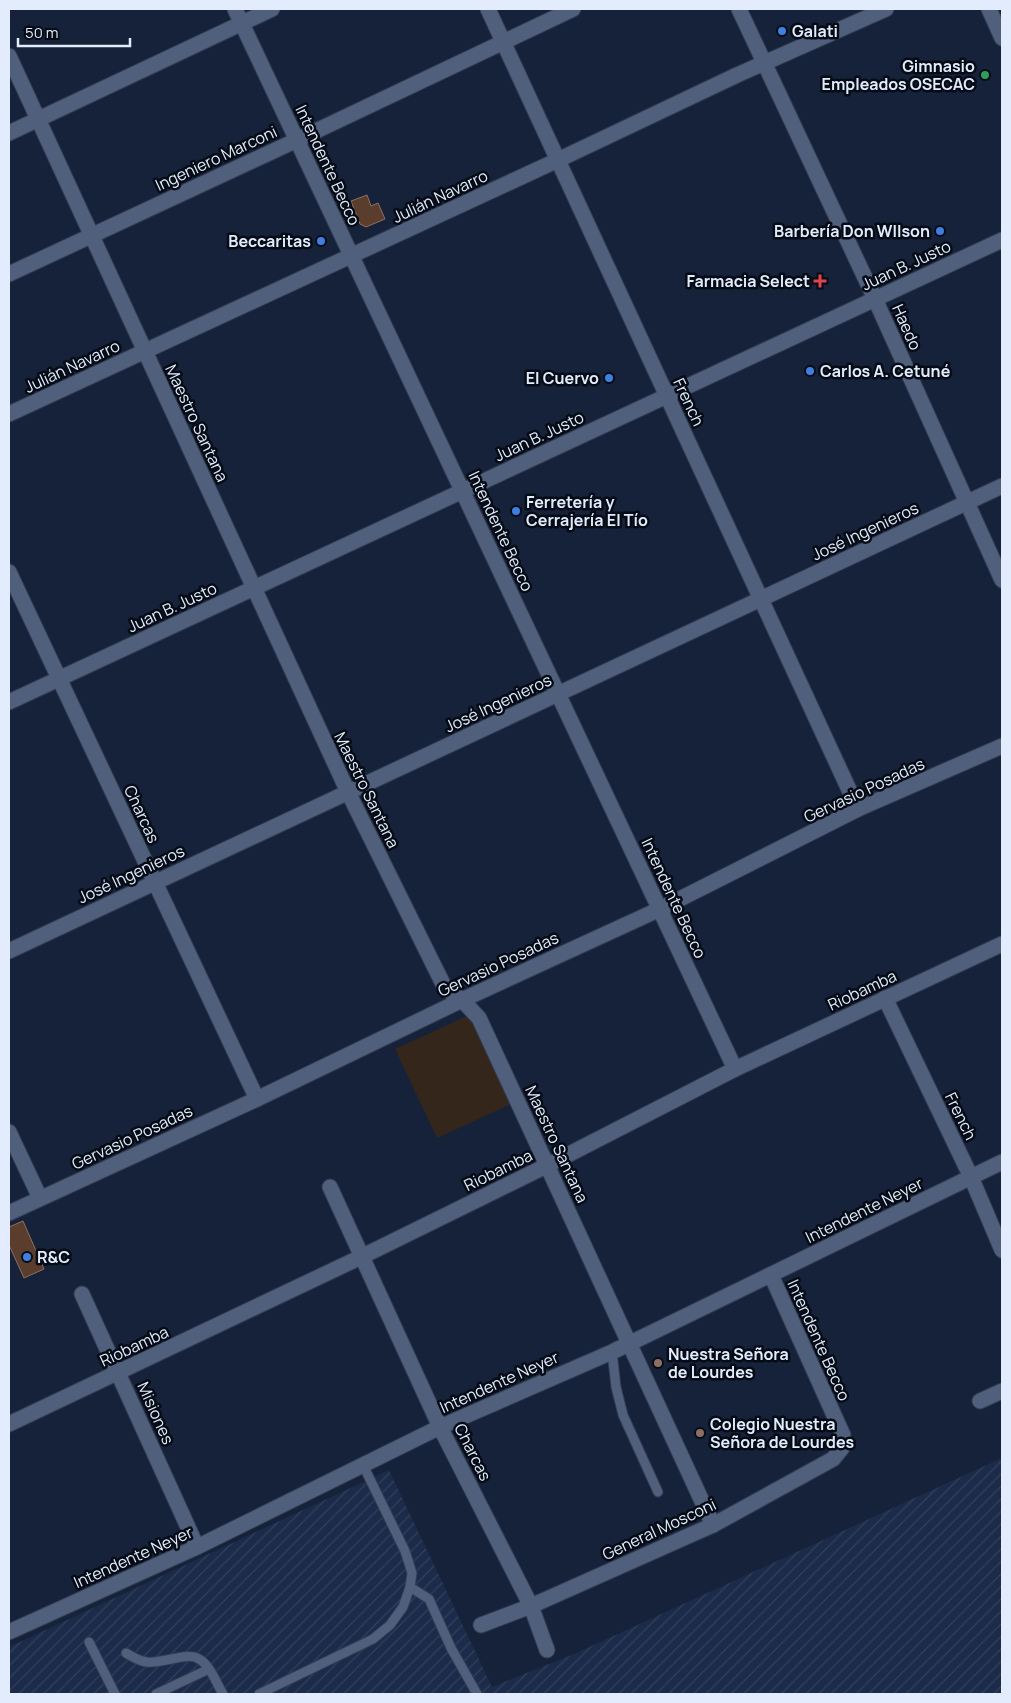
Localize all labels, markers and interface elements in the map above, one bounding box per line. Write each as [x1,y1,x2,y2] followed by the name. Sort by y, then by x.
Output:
[18,15,130,47] scale bar
[792,20,838,42] place label: Galati
[25,22,59,43] text: 50 m
[776,25,788,37] marker: Galati
[822,55,975,95] place label: Gimnasio Empleados OSECAC
[979,69,991,81] marker: Gimnasio Empleados OSECAC
[290,101,366,229] street label: Intendente Becco
[152,120,280,196] street label: Ingeniero Marconi
[389,164,491,228] street label: Julián Navarro
[774,220,930,242] place label: Barbería Don WIlson
[934,225,946,237] marker: Barbería Don WIlson
[228,230,311,252] place label: Beccaritas
[315,235,327,247] marker: Beccaritas
[858,235,954,295] street label: Juan B. Justo
[686,270,810,292] place label: Farmacia Select
[814,275,826,287] marker: Farmacia Select
[887,301,927,353] street label: Haedo
[21,334,123,398] street label: Julián Navarro
[820,360,951,382] place label: Carlos A. Cetuné
[160,361,234,485] street label: Maestro Santana
[804,365,816,377] marker: Carlos A. Cetuné
[526,367,599,389] place label: El Cuervo
[603,372,615,384] marker: El Cuervo
[668,374,710,430] street label: French
[491,406,587,466] street label: Juan B. Justo
[463,467,539,595] street label: Intendente Becco
[526,491,648,531] place label: Ferretería y Cerrajería El Tío
[808,497,922,565] street label: José Ingenieros
[510,505,522,517] marker: Ferretería y Cerrajería El Tío
[124,577,220,637] street label: Juan B. Justo
[441,669,555,737] street label: José Ingenieros
[329,728,405,852] street label: Maestro Santana
[800,752,928,828] street label: Gervasio Posadas
[119,781,165,847] street label: Charcas
[636,834,712,962] street label: Intendente Becco
[74,840,188,908] street label: José Ingenieros
[434,926,562,1002] street label: Gervasio Posadas
[824,964,900,1016] street label: Riobamba
[520,1082,594,1206] street label: Maestro Santana
[940,1088,982,1144] street label: French
[68,1099,196,1175] street label: Gervasio Posadas
[460,1144,536,1196] street label: Riobamba
[802,1172,927,1248] street label: Intendente Neyer
[37,1246,70,1268] place label: R&C
[21,1251,33,1263] marker: R&C
[782,1276,856,1404] street label: Intendente Becco
[96,1320,172,1372] street label: Riobamba
[668,1343,789,1383] place label: Nuestra Señora de Lourdes
[436,1346,562,1418] street label: Intendente Neyer
[652,1357,664,1369] marker: Nuestra Señora de Lourdes
[133,1378,179,1448] street label: Misiones
[710,1413,855,1453] place label: Colegio Nuestra Señora de Lourdes
[449,1420,497,1484] street label: Charcas
[694,1427,706,1439] marker: Colegio Nuestra Señora de Lourdes
[599,1493,719,1565] street label: General Mosconi
[70,1521,196,1593] street label: Intendente Neyer

